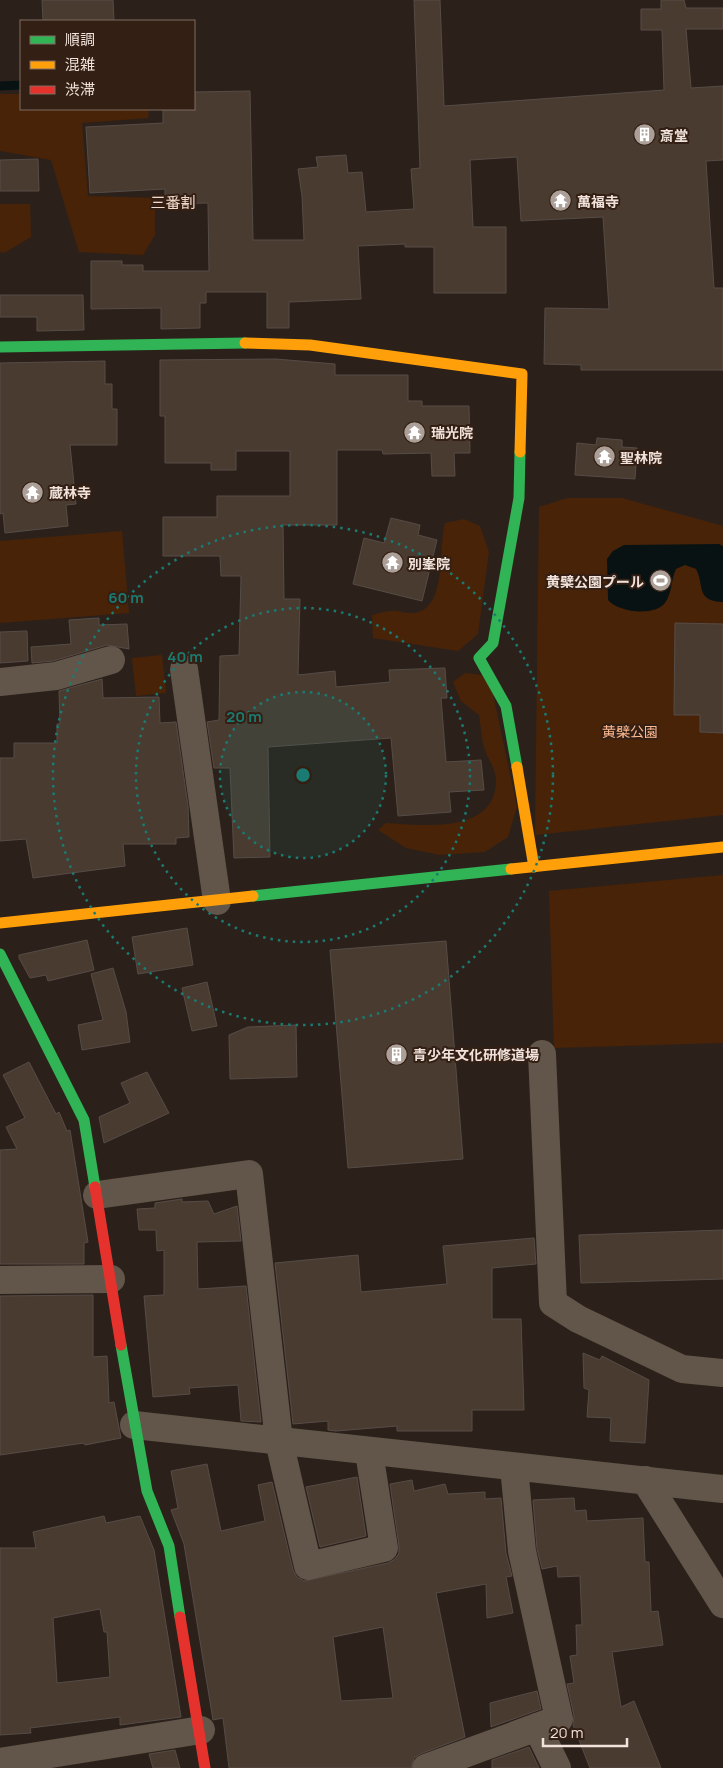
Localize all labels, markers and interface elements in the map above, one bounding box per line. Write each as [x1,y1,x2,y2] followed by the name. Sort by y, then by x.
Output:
[20,20,195,110] legend
[65,29,95,50] text: 順調
[65,54,95,75] text: 混雑
[65,79,95,100] text: 渋滞
[632,123,656,147] building icon: 斎堂
[660,126,688,145] place label: 斎堂
[549,189,573,213] temple icon: 萬福寺
[150,192,196,213] district label: 三番割
[577,192,619,211] place label: 萬福寺
[403,420,427,444] temple icon: 瑞光院
[431,423,473,442] place label: 瑞光院
[592,445,616,469] temple icon: 聖林院
[620,448,662,467] place label: 聖林院
[21,480,45,504] temple icon: 蔵林寺
[49,483,91,502] place label: 蔵林寺
[380,551,404,575] temple icon: 別峯院
[408,554,450,573] place label: 別峯院
[648,569,672,593] sports icon: 黄檗公園プール
[546,572,644,591] place label: 黄檗公園プール
[108,587,144,608] text: 60 m
[167,646,203,667] text: 40 m
[226,706,262,727] text: 20 m
[602,722,658,741] park label: 黄檗公園
[294,766,312,784] centre of rings
[385,1042,409,1066] building icon: 青少年文化研修道場
[413,1045,539,1064] place label: 青少年文化研修道場
[543,1716,627,1748] scale bar
[550,1722,583,1743] text: 20 m

